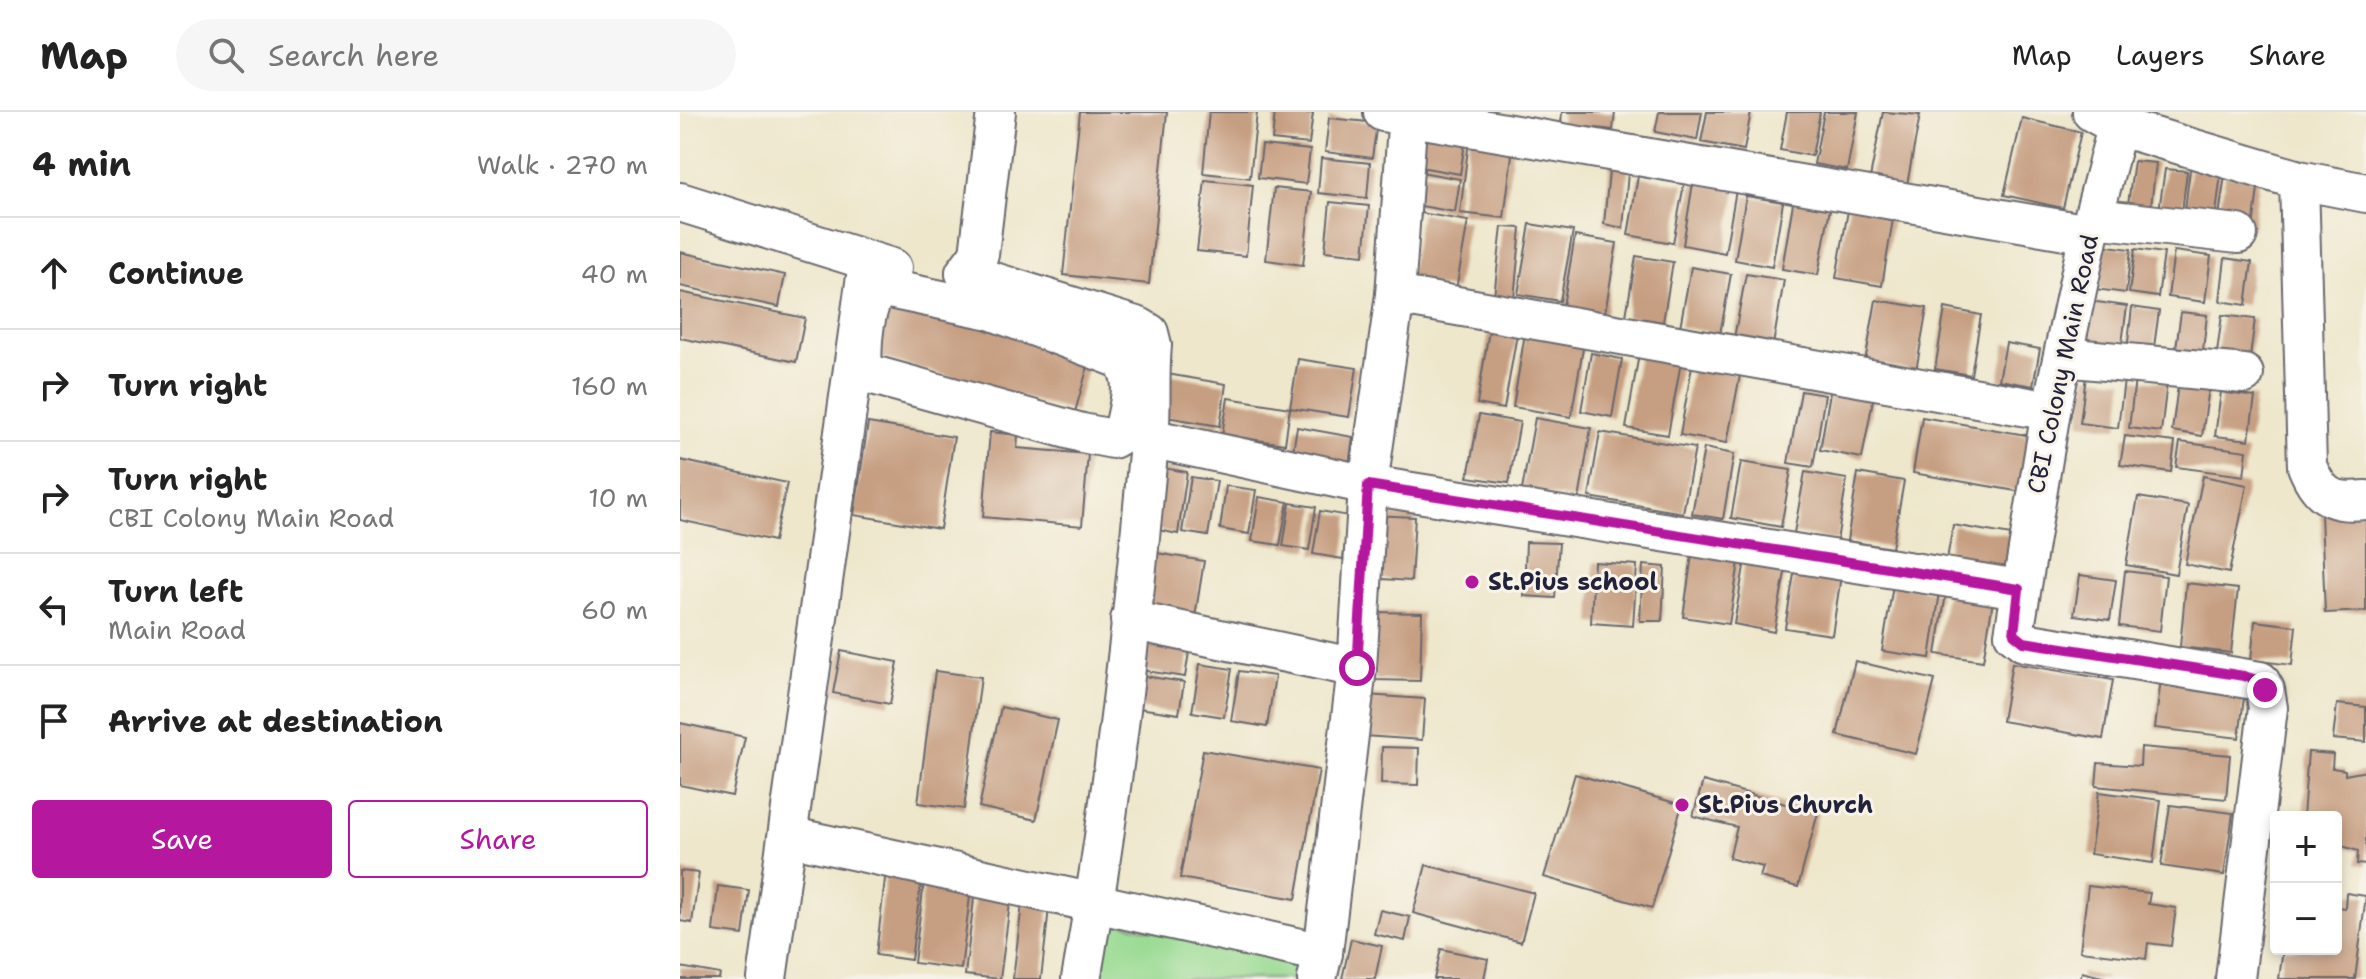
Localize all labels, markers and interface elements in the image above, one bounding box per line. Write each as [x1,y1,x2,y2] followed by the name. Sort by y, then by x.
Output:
[176,19,736,91] search box
[40,30,128,81] text: Map
[204,33,248,77] icon: search
[268,35,439,76] text: Search here
[2012,36,2072,74] text: Map
[2116,36,2205,74] text: Layers
[2249,36,2326,74] text: Share
[32,141,131,187] text: 4 min
[477,147,648,182] text: Walk · 270 m
[2020,231,2106,497] street label: CBI Colony Main Road
[32,251,76,295] icon: ahead
[108,253,244,294] text: Continue
[581,256,648,291] text: 40 m
[32,363,76,407] icon: right
[108,365,267,406] text: Turn right
[571,368,648,403] text: 160 m
[108,459,267,500] text: Turn right
[32,475,76,519] icon: right
[588,480,648,515] text: 10 m
[108,500,394,535] text: CBI Colony Main Road
[1488,566,1658,598] place label: St.Pius school
[108,571,243,612] text: Turn left
[1463,573,1481,591] marker: St.Pius school
[32,587,76,631] icon: left
[581,592,648,627] text: 60 m
[108,612,246,647] text: Main Road
[1339,650,1375,686] route start
[2247,672,2283,708] route end
[32,699,76,743] icon: arrive
[108,701,443,742] text: Arrive at destination
[1698,789,1873,821] place label: St.Pius Church
[1673,796,1691,814] marker: St.Pius Church
[32,800,332,878] button: Save
[348,800,648,878] button: Share
[2270,811,2342,955] map controls
[2270,811,2342,883] button: +
[2270,883,2342,955] button: −

